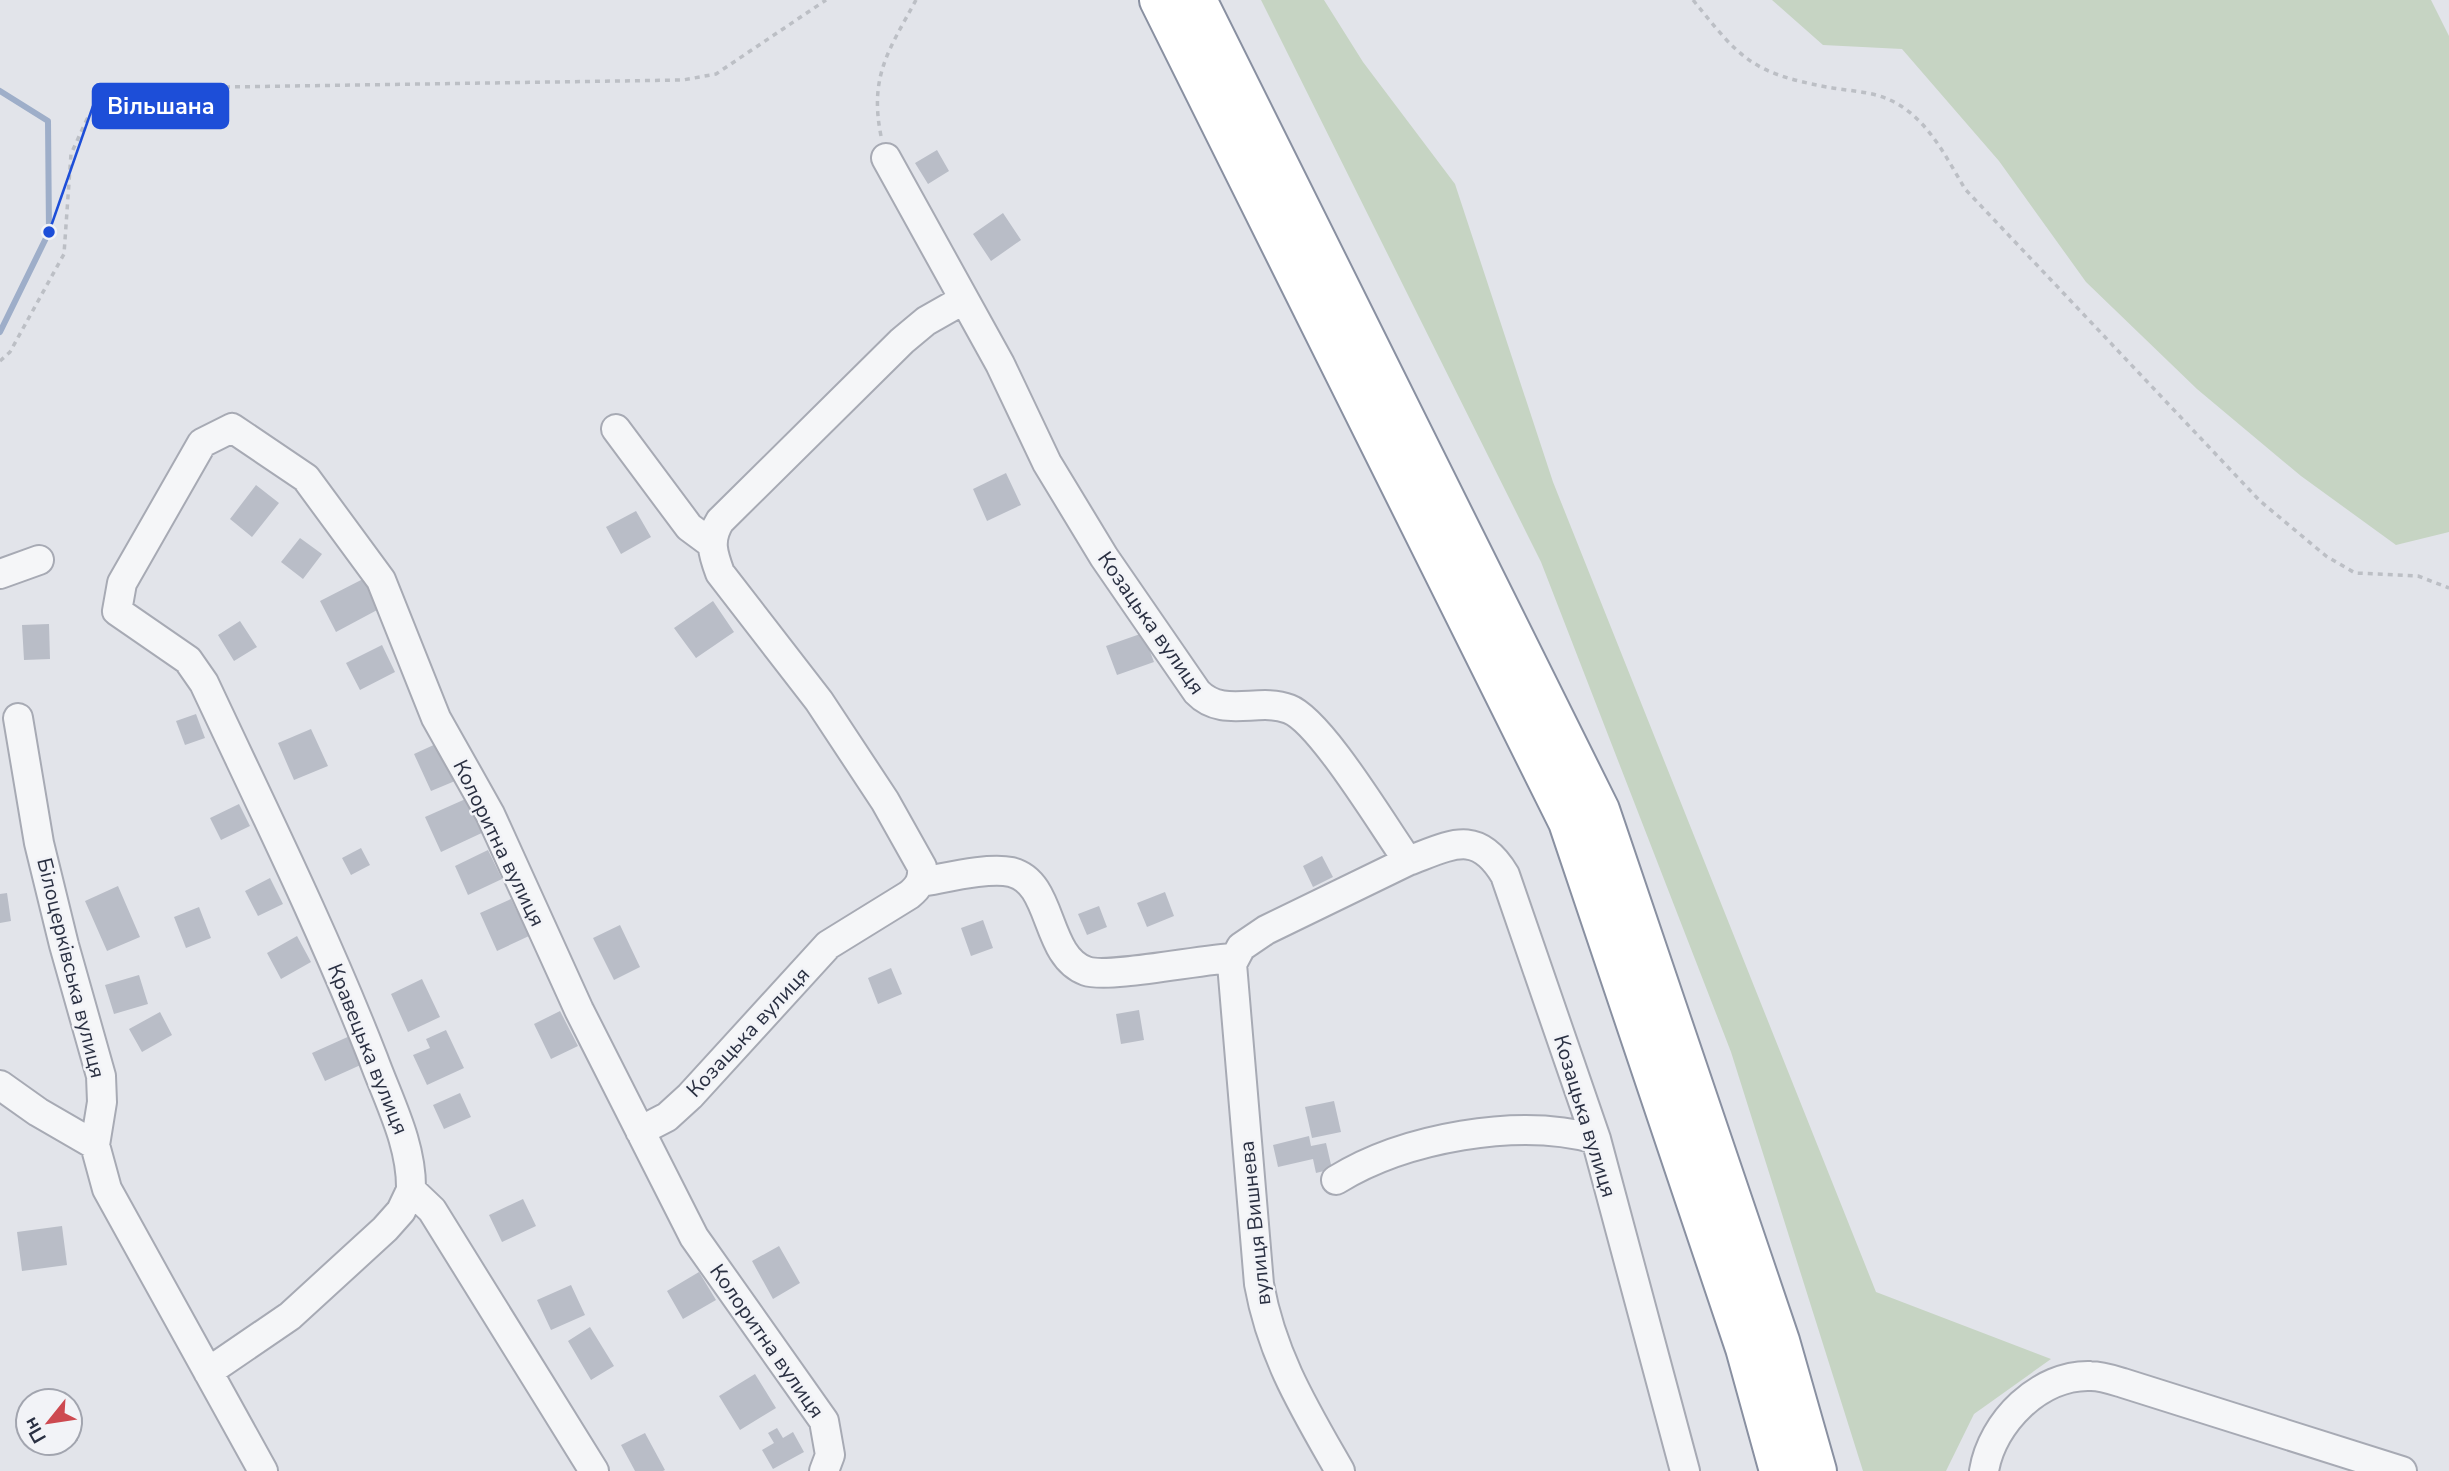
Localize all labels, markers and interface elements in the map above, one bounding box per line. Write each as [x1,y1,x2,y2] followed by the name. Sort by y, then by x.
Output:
[93,84,228,128] callout: Вільшана
[107,91,215,122] text: Вільшана
[1091,546,1211,700] street label: Козацька вулиця
[447,755,551,931] street label: Колоритна вулиця
[30,855,112,1081] street label: Білоцерківська вулиця
[321,959,415,1139] street label: Кравецька вулиця
[680,961,816,1103] street label: Козацька вулиця
[1547,1031,1623,1201] street label: Козацька вулиця
[1232,1139,1278,1307] street label: вулиця Вишнева
[703,1258,831,1424] street label: Колоритна вулиця
[14,1387,84,1457] north arrow
[17,1412,53,1448] text: Пн

